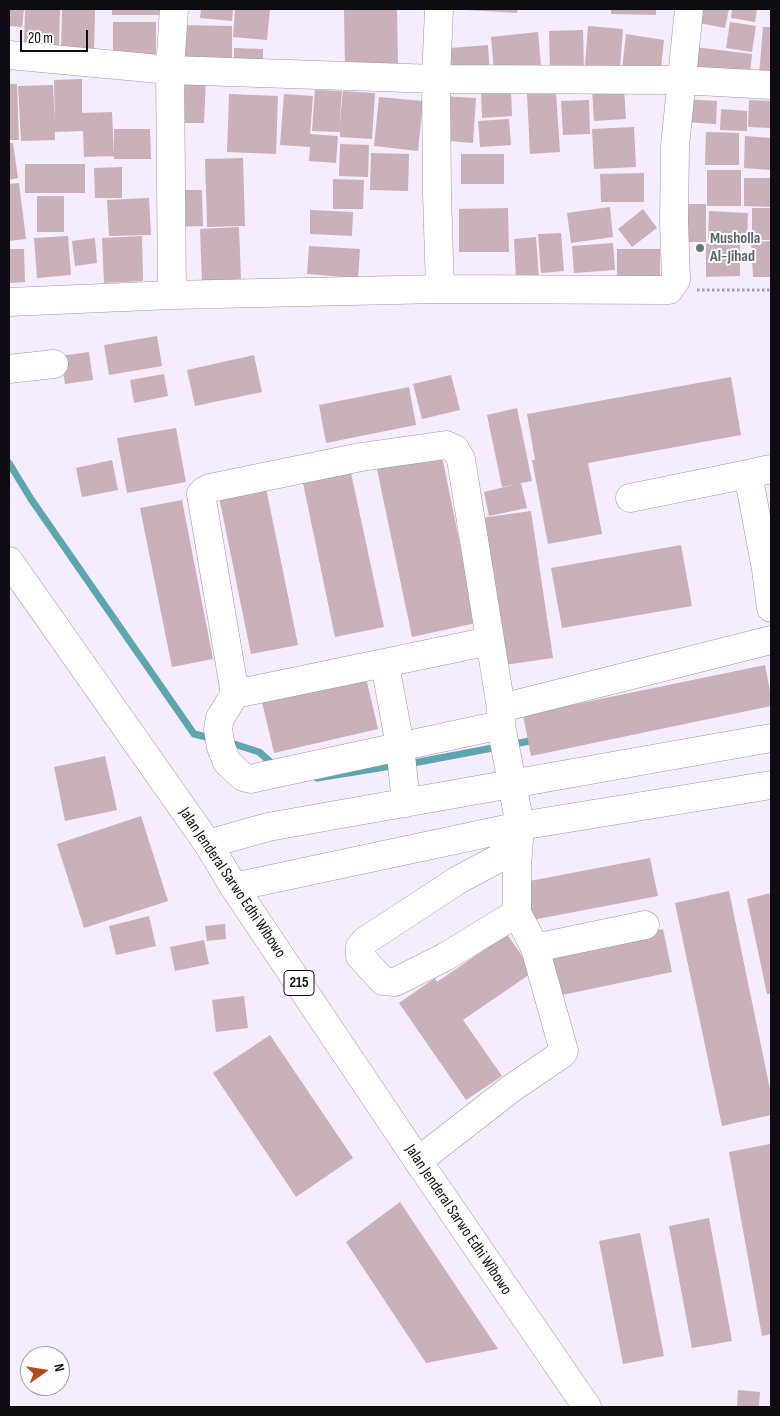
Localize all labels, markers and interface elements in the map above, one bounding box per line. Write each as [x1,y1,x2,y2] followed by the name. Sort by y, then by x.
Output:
[22,20,90,52] scale bar
[28,29,53,48] text: 20 m
[710,229,760,267] place label: Musholla Al-Jihad
[694,242,706,254] marker: Musholla Al-Jihad
[174,804,290,962] street label: Jalan Jenderal Sarwo Edhi Wibowo
[284,970,314,996] road number: 215
[400,1141,516,1299] street label: Jalan Jenderal Sarwo Edhi Wibowo
[20,1346,70,1396] north arrow
[50,1362,68,1373] text: N

